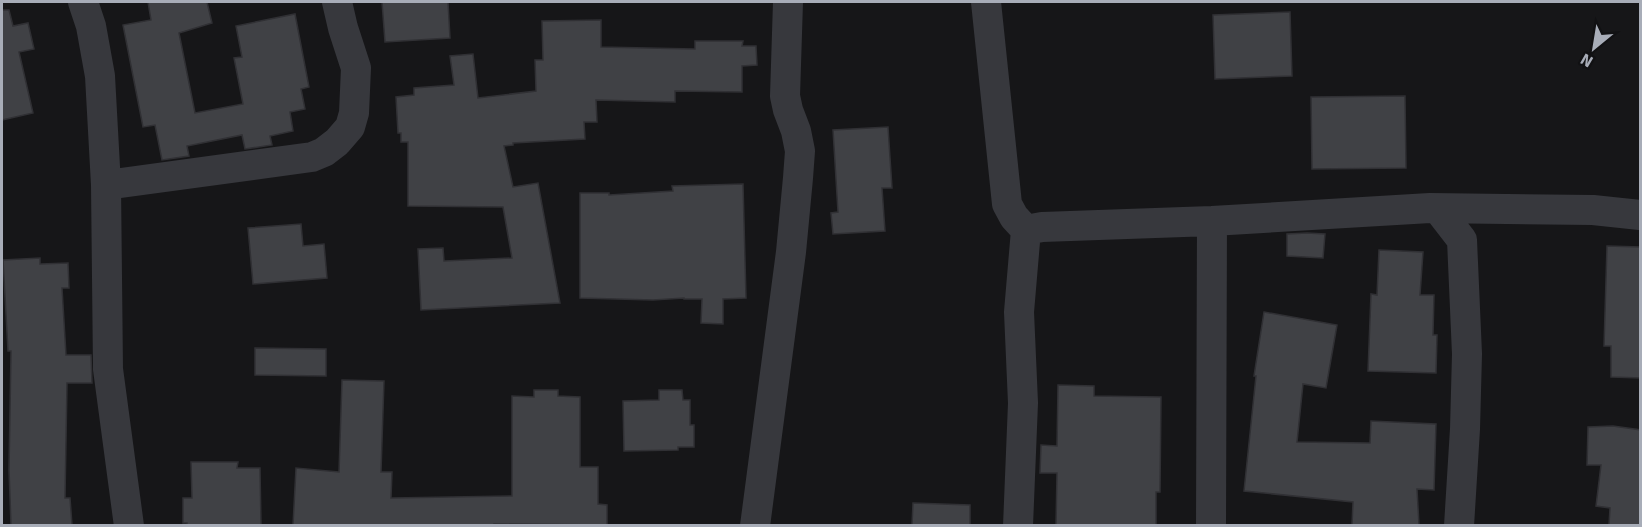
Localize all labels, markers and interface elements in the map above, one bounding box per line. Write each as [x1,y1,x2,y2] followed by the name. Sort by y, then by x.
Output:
[1564,18,1624,78] north arrow
[1577,49,1597,72] text: N

